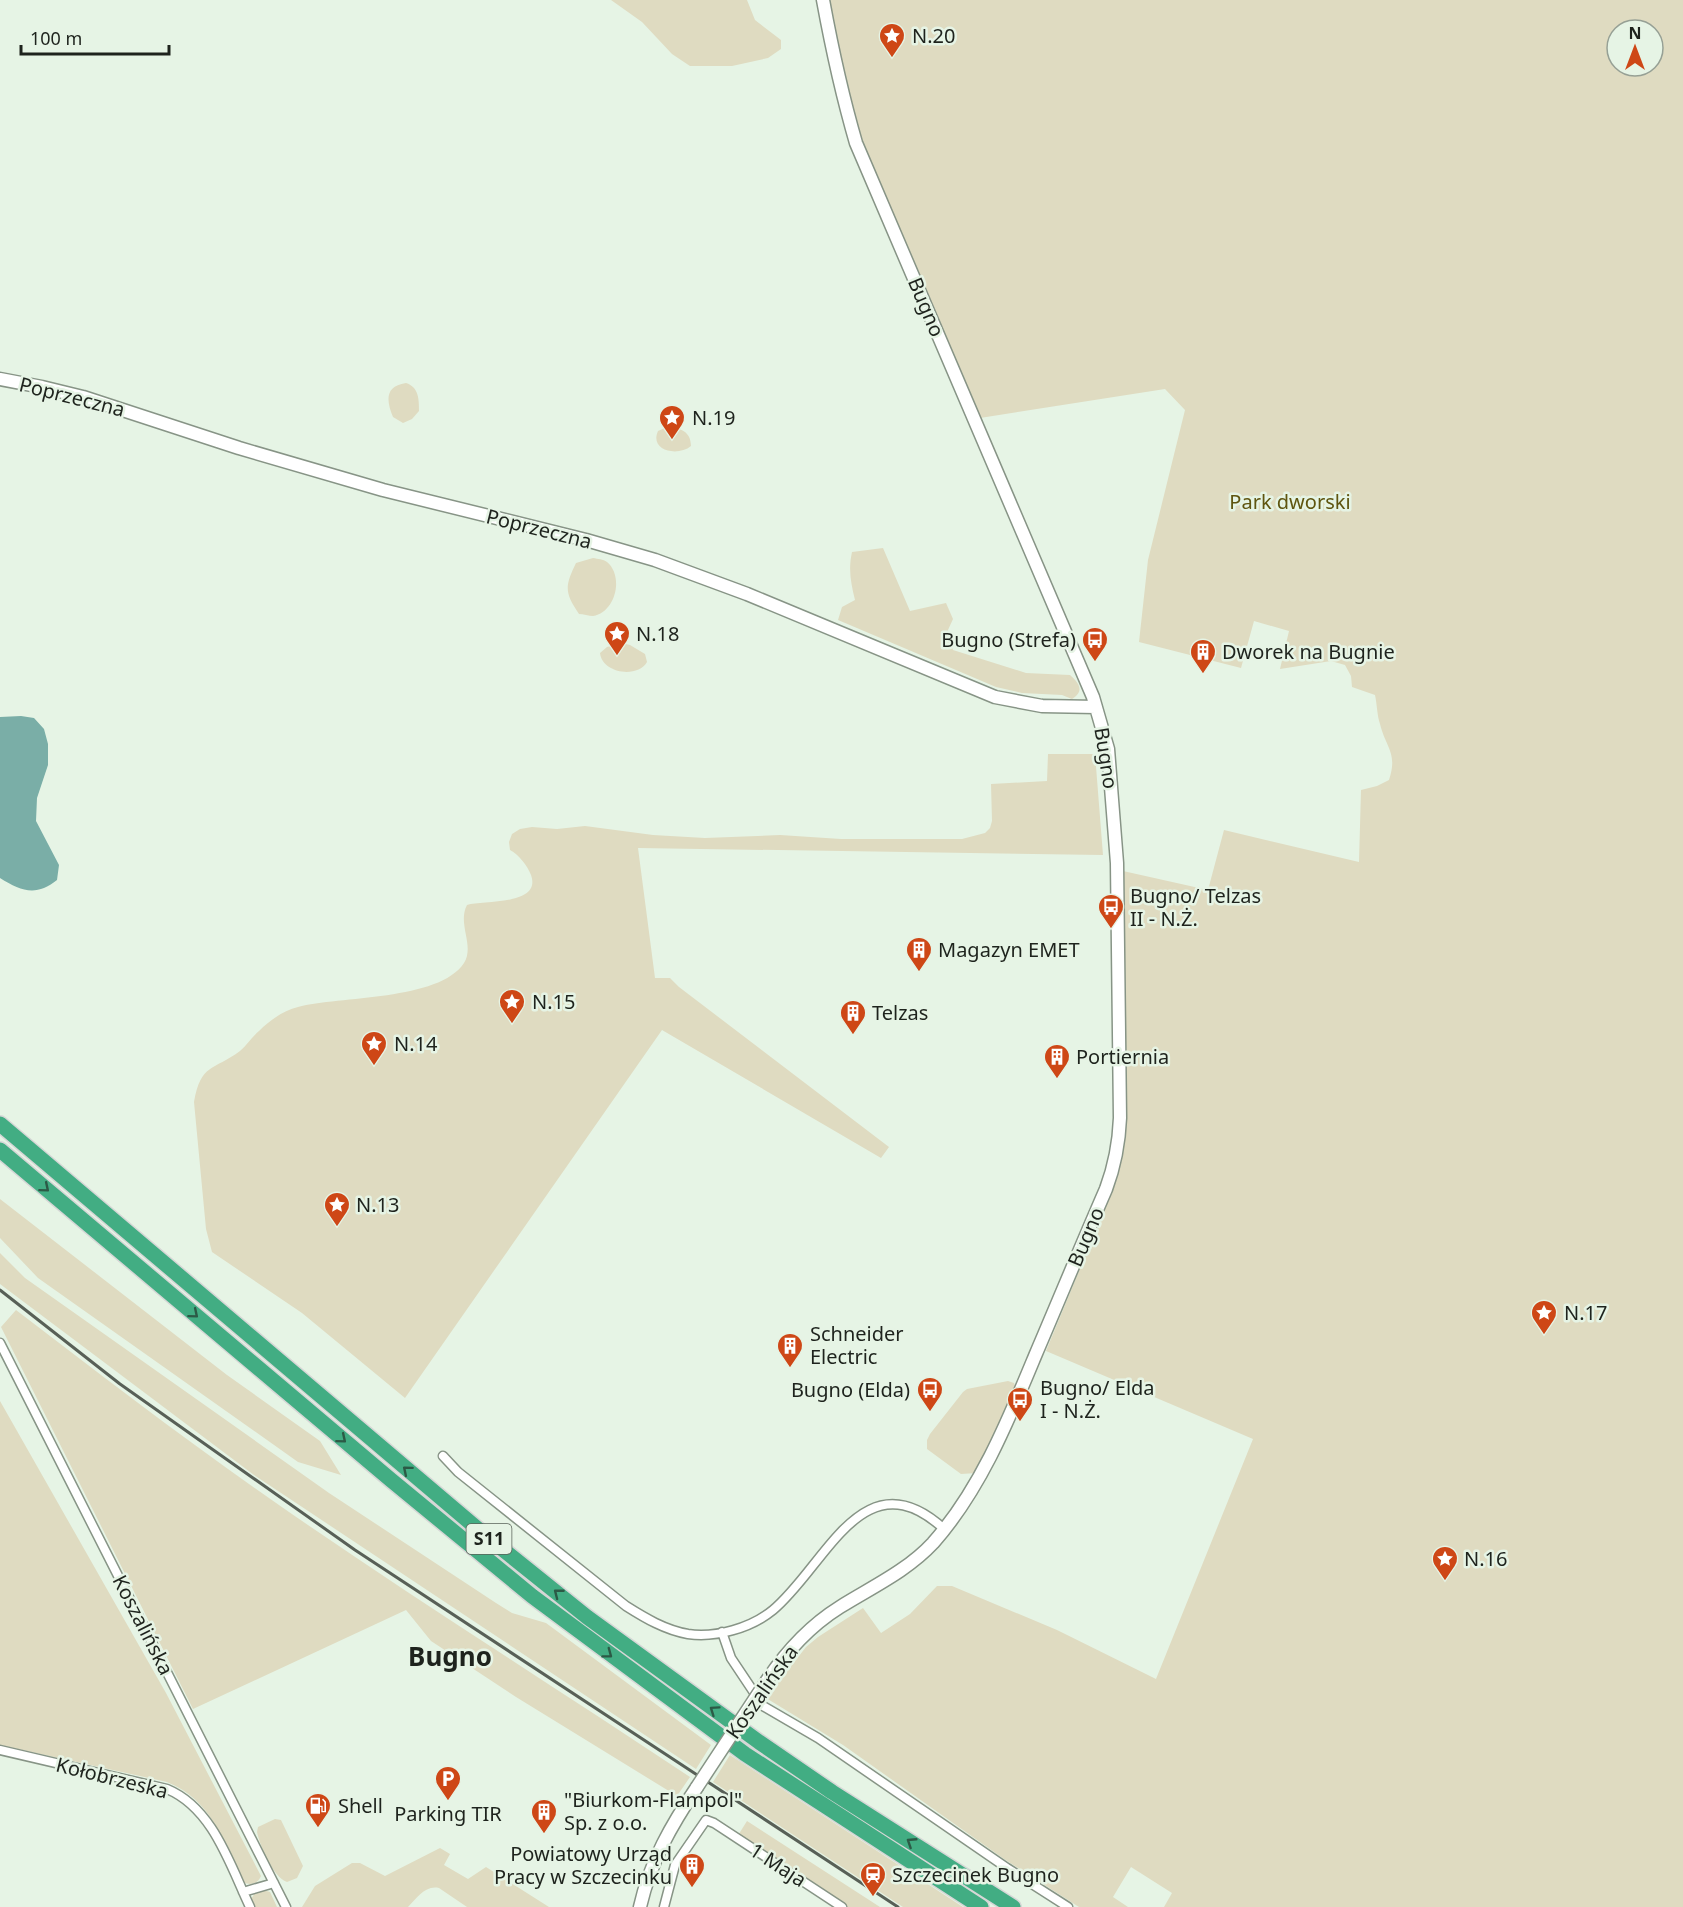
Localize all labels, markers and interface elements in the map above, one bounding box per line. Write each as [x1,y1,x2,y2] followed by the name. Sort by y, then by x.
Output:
[21,18,170,56] scale bar
[1605,18,1665,78] north arrow
[877,21,907,59] place icon: N.20
[912,22,955,49] place label: N.20
[1628,22,1642,44] text: N
[30,26,82,50] text: 100 m
[902,273,951,341] street label: Bugno
[16,370,128,423] street label: Poprzeczna
[657,403,687,441] place icon: N.19
[692,404,735,431] place label: N.19
[1229,488,1351,515] park label: Park dworski
[483,502,595,555] street label: Poprzeczna
[602,619,632,657] place icon: N.18
[636,620,679,647] place label: N.18
[1080,625,1110,663] bus stop icon: Bugno (Strefa)
[941,626,1076,653] place label: Bugno (Strefa)
[1188,637,1218,675] building icon: Dworek na Bugnie
[1222,638,1395,665] place label: Dworek na Bugnie
[1088,725,1125,791] street label: Bugno
[1130,882,1261,932] place label: Bugno/ Telzas II - N.Ż.
[1096,892,1126,930] bus stop icon: Bugno/ Telzas II - N.Ż.
[904,935,934,973] building icon: Magazyn EMET
[938,936,1080,963] place label: Magazyn EMET
[497,987,527,1025] place icon: N.15
[532,988,575,1015] place label: N.15
[838,998,868,1036] building icon: Telzas
[872,999,928,1026] place label: Telzas
[359,1029,389,1067] place icon: N.14
[394,1030,438,1057] place label: N.14
[1042,1042,1072,1080] building icon: Portiernia
[1076,1043,1169,1070] place label: Portiernia
[38,1181,49,1192] one-way arrow
[322,1190,352,1228] place icon: N.13
[356,1191,399,1218] place label: N.13
[1061,1203,1110,1271] street label: Bugno
[1529,1298,1559,1336] place icon: N.17
[1564,1299,1607,1326] place label: N.17
[187,1306,198,1317] one-way arrow
[810,1320,904,1370] place label: Schneider Electric
[775,1331,805,1369] building icon: Schneider Electric
[1040,1374,1155,1424] place label: Bugno/ Elda I - N.Ż.
[915,1375,945,1413] bus stop icon: Bugno (Elda)
[791,1376,910,1403] place label: Bugno (Elda)
[1005,1385,1035,1423] bus stop icon: Bugno/ Elda I - N.Ż.
[336,1432,347,1443] one-way arrow
[403,1466,414,1477] one-way arrow
[466,1524,512,1554] road number: S11
[1430,1544,1460,1582] place icon: N.16
[1464,1545,1507,1572] place label: N.16
[107,1570,180,1679] street label: Koszalińska
[553,1590,564,1601] one-way arrow
[408,1638,492,1674] district label: Bugno
[719,1639,804,1744] street label: Koszalińska
[602,1647,613,1658] one-way arrow
[709,1706,720,1717] one-way arrow
[53,1751,171,1804] street label: Kołobrzeska
[433,1764,463,1802] parking icon: Parking TIR
[564,1786,742,1836] place label: "Biurkom-Flampol" Sp. z o.o.
[303,1791,333,1829] fuel station icon: Shell
[338,1792,383,1819] place label: Shell
[529,1797,559,1835] building icon: "Biurkom-Flampol" Sp. z o.o.
[394,1800,502,1827] place label: Parking TIR
[745,1836,812,1893] street label: 1 Maja
[907,1837,917,1849] one-way arrow
[494,1840,672,1890] place label: Powiatowy Urząd Pracy w Szczecinku
[677,1851,707,1889] building icon: Powiatowy Urząd Pracy w Szczecinku
[858,1860,888,1898] station icon: Szczecinek Bugno
[892,1861,1059,1888] place label: Szczecinek Bugno

